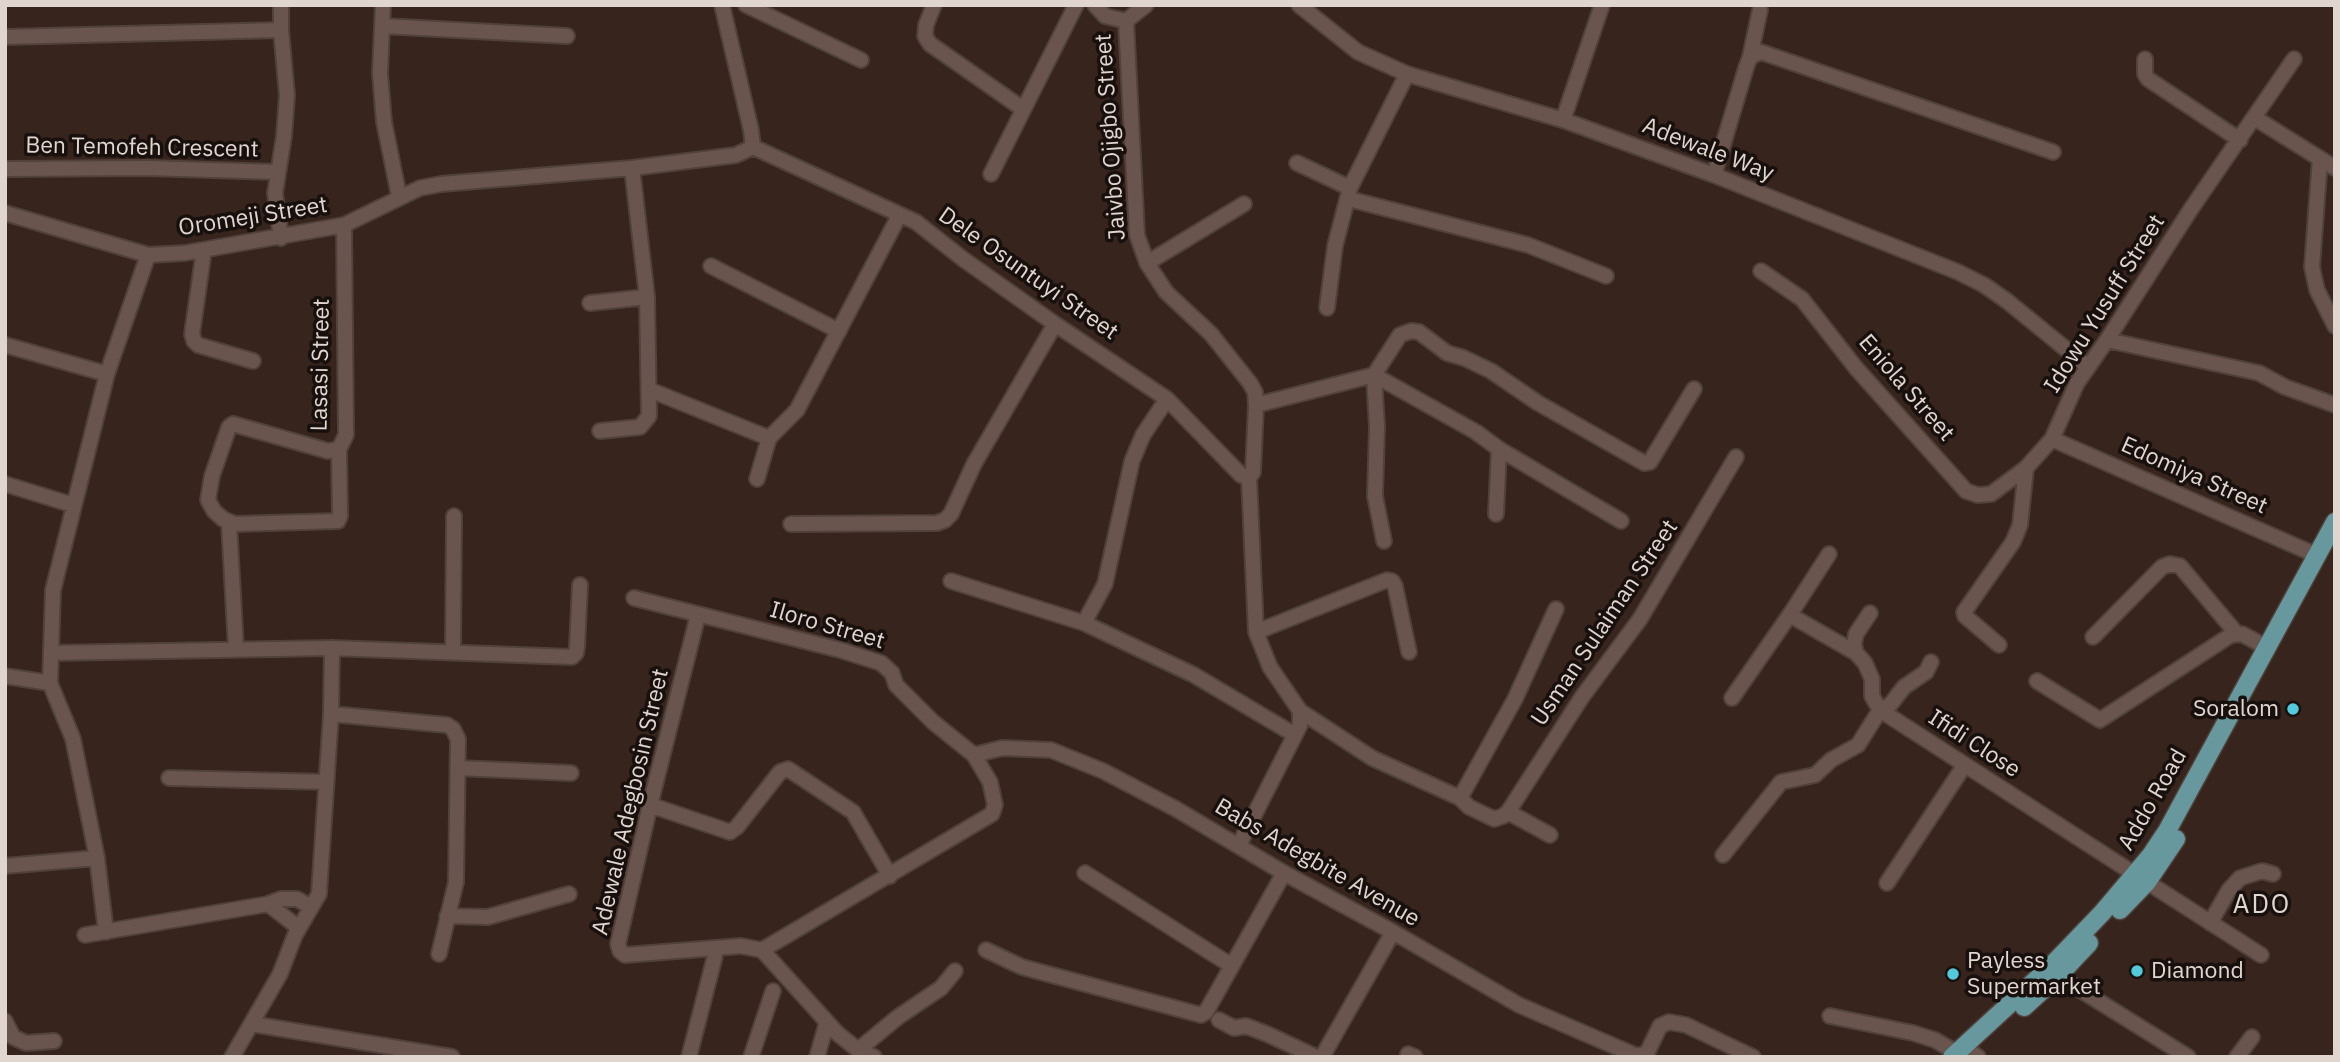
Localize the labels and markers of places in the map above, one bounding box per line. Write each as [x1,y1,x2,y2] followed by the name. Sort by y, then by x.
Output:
[2193,695,2279,723] place label: Soralom
[2285,701,2301,717] marker: Soralom
[1967,947,2101,1001] place label: Payless Supermarket
[2151,957,2244,985] place label: Diamond
[2129,963,2145,979] marker: Diamond
[1945,966,1961,982] marker: Payless Supermarket

